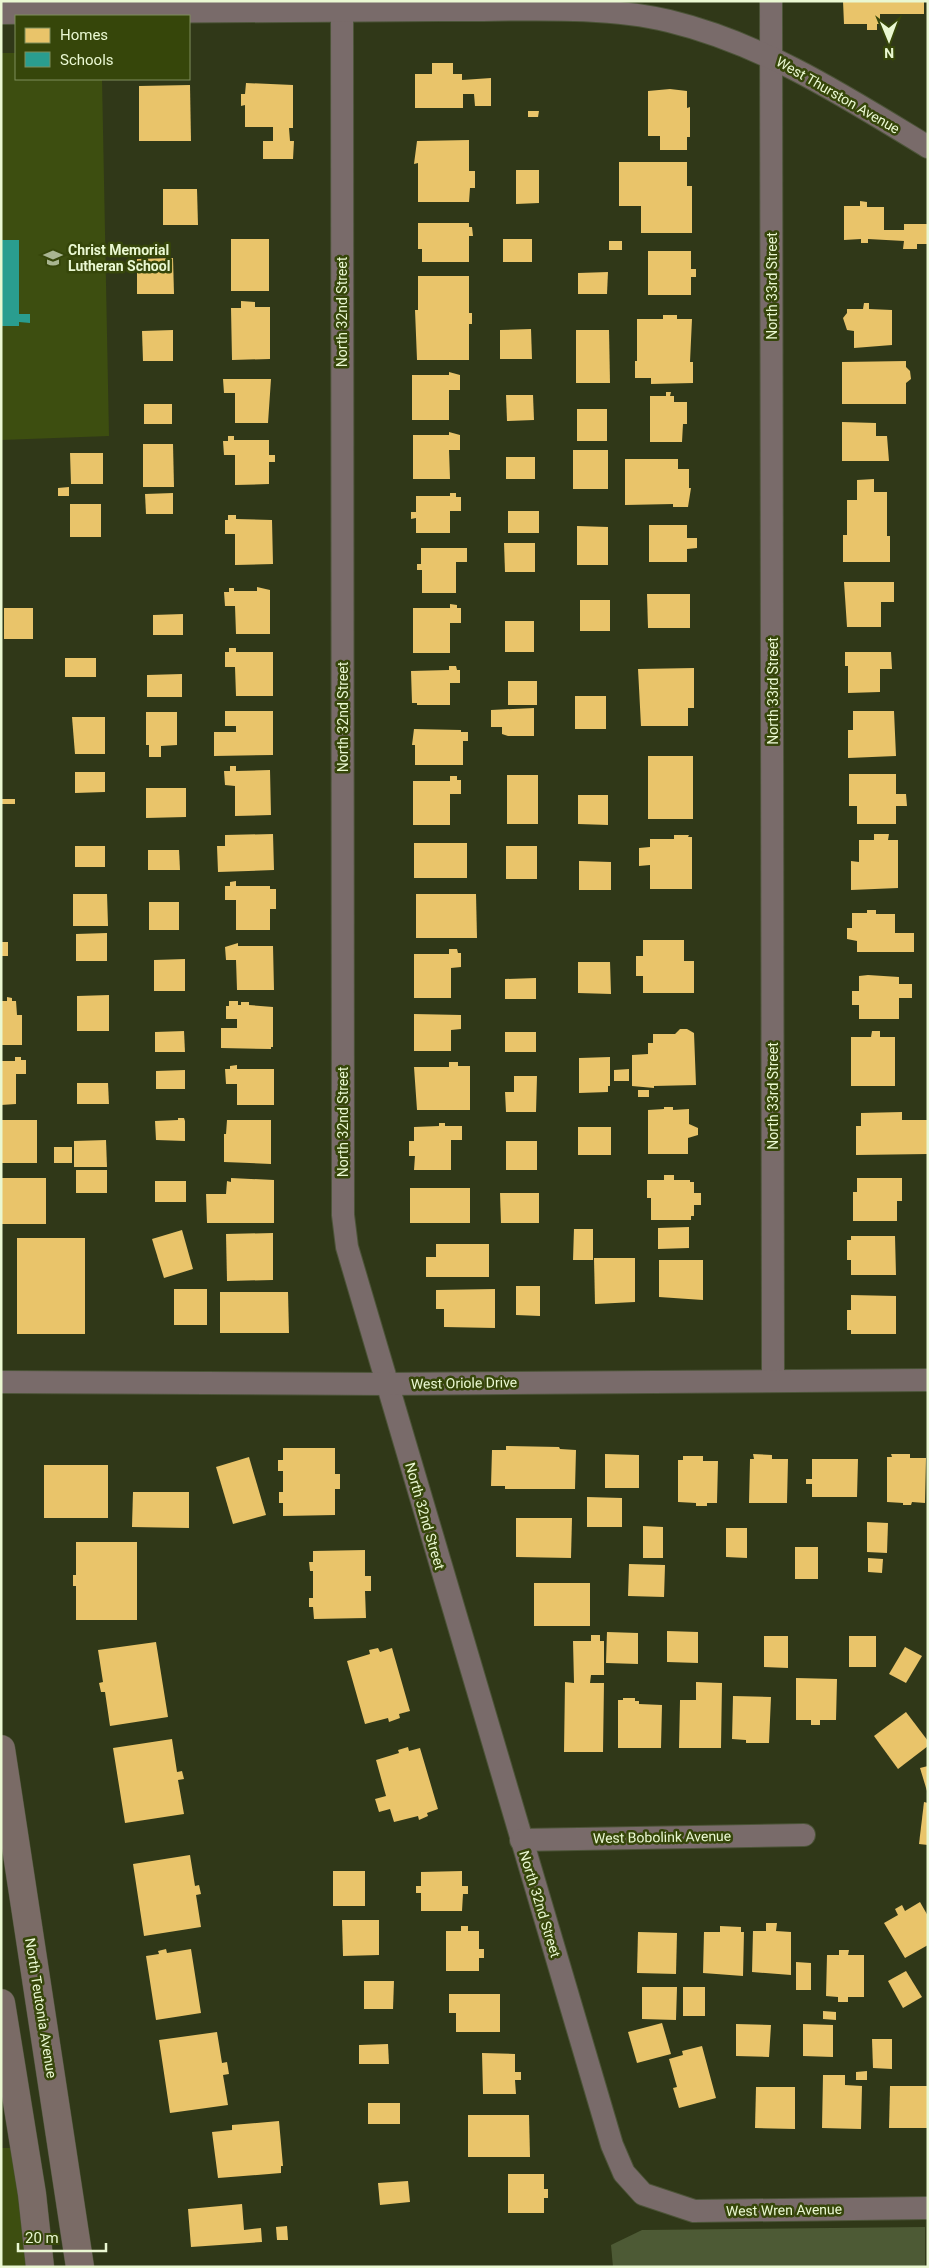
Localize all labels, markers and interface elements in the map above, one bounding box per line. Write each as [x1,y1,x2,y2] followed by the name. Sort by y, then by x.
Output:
[15,15,190,80] legend
[864,15,914,65] north arrow
[60,26,108,44] text: Homes
[884,45,894,61] text: N
[60,51,114,69] text: Schools
[773,53,903,137] street label: West Thurston Avenue
[764,232,780,340] street label: North 33rd Street
[68,242,170,274] place label: Christ Memorial Lutheran School
[42,247,64,269] school or university icon: Christ Memorial Lutheran School
[334,256,350,367] street label: North 32nd Street
[765,637,781,745] street label: North 33rd Street
[335,661,351,772] street label: North 32nd Street
[765,1042,781,1150] street label: North 33rd Street
[335,1066,351,1177] street label: North 32nd Street
[411,1374,517,1392] street label: West Oriole Drive
[402,1461,448,1572] street label: North 32nd Street
[593,1828,731,1846] street label: West Bobolink Avenue
[516,1849,564,1960] street label: North 32nd Street
[22,1937,60,2079] street label: North Teutonia Avenue
[726,2201,842,2219] street label: West Wren Avenue
[18,2220,105,2252] scale bar
[25,2229,59,2247] text: 20 m

